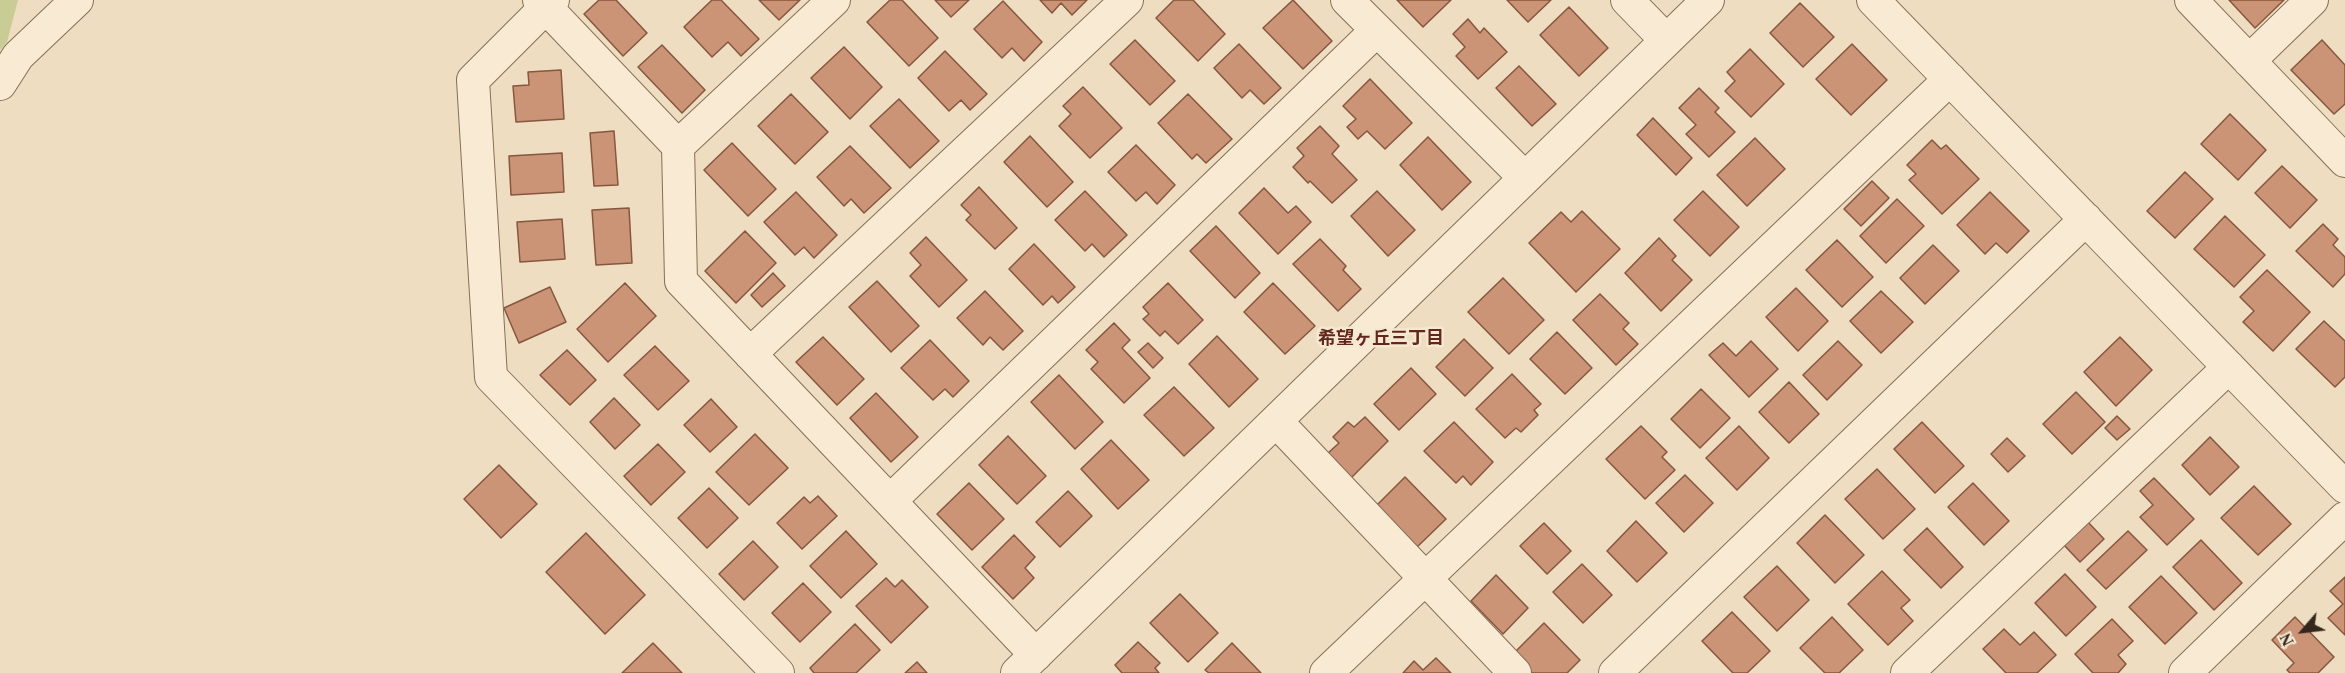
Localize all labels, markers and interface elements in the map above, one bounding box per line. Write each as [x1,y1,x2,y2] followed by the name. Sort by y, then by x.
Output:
[1318,328,1444,350] district label: 希望ヶ丘三丁目
[2273,601,2333,661] north arrow
[2276,631,2297,649] text: N

